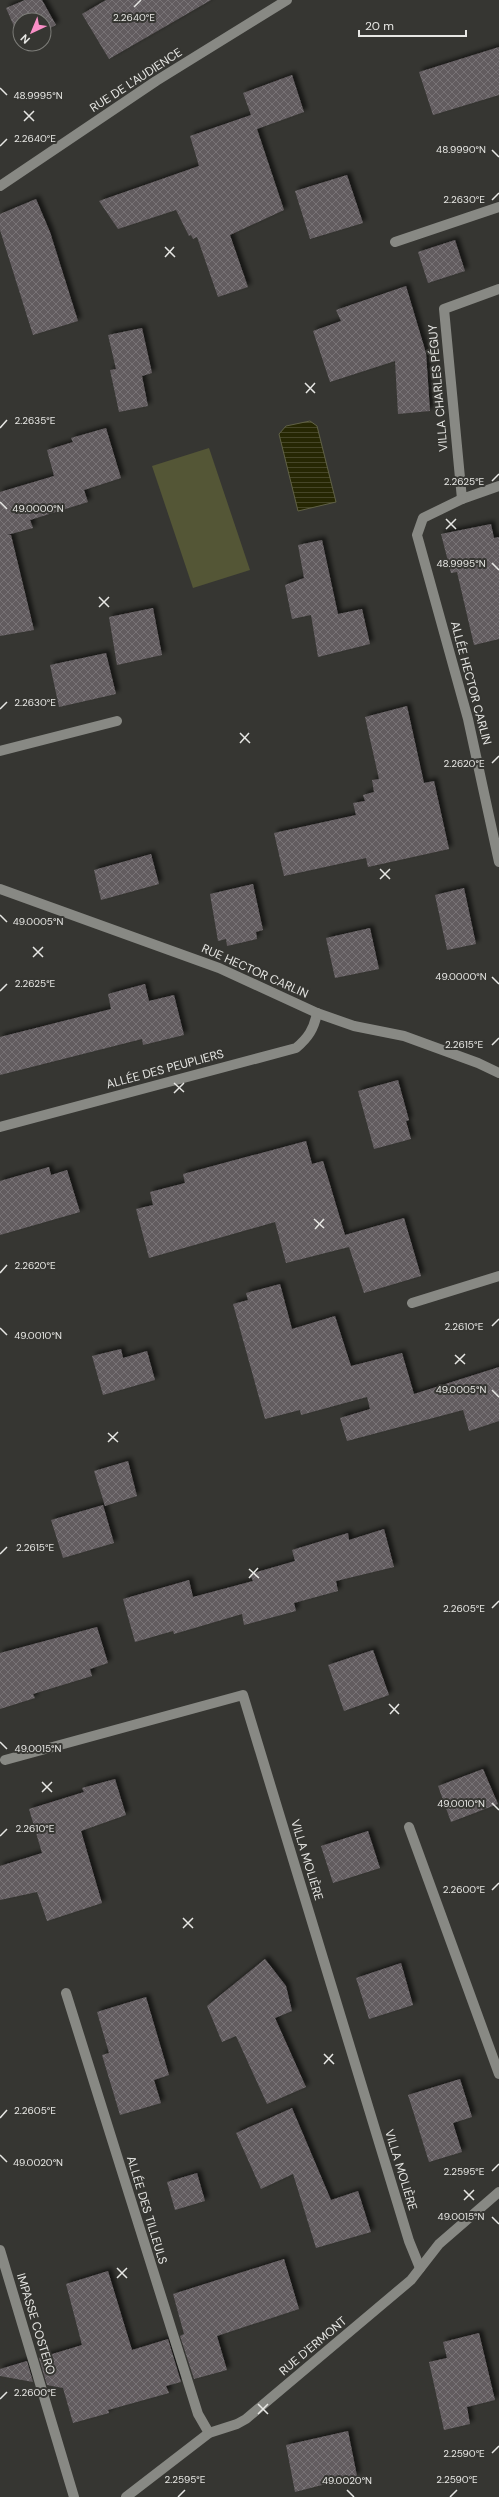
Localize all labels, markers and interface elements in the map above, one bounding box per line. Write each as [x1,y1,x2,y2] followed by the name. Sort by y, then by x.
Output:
[113,11,155,24] text: 2.2640°E
[12,12,52,52] north arrow
[359,12,466,38] scale bar
[365,18,394,34] text: 20 m
[17,31,33,47] text: N
[87,44,185,116] street label: RUE DE L'AUDIENCE
[13,89,63,102] text: 48.9995°N
[14,132,56,145] text: 2.2640°E
[436,143,486,156] text: 48.9990°N
[443,193,485,206] text: 2.2630°E
[424,324,452,452] street label: VILLA CHARLES PÉGUY
[15,414,56,427] text: 2.2635°E
[444,475,485,488] text: 2.2625°E
[12,502,64,515] text: 49.0000°N
[436,557,486,570] text: 48.9995°N
[447,619,495,747] street label: ALLÉE HECTOR CARLIN
[14,696,56,709] text: 2.2630°E
[443,757,485,770] text: 2.2620°E
[13,915,63,928] text: 49.0005°N
[199,940,311,1002] street label: RUE HECTOR CARLIN
[435,970,487,983] text: 49.0000°N
[15,977,56,990] text: 2.2625°E
[445,1038,483,1051] text: 2.2615°E
[104,1046,226,1092] street label: ALLÉE DES PEUPLIERS
[14,1259,56,1272] text: 2.2620°E
[445,1320,484,1333] text: 2.2610°E
[14,1329,62,1342] text: 49.0010°N
[436,1383,486,1396] text: 49.0005°N
[16,1541,54,1554] text: 2.2615°E
[443,1602,485,1615] text: 2.2605°E
[15,1742,62,1755] text: 49.0015°N
[437,1797,485,1810] text: 49.0010°N
[287,1818,327,1903] street label: VILLA MOLIÈRE
[16,1822,55,1835] text: 2.2610°E
[443,1883,486,1896] text: 2.2600°E
[14,2104,56,2117] text: 2.2605°E
[381,2128,421,2213] street label: VILLA MOLIÈRE
[123,2154,171,2266] street label: ALLÉE DES TILLEULS
[13,2156,63,2169] text: 49.0020°N
[444,2165,485,2178] text: 2.2595°E
[438,2210,485,2223] text: 49.0015°N
[13,2271,59,2377] street label: IMPASSE COSTERO
[276,2313,350,2379] street label: RUE D'ERMONT
[14,2386,57,2399] text: 2.2600°E
[443,2447,485,2460] text: 2.2590°E
[165,2473,206,2486] text: 2.2595°E
[436,2473,478,2486] text: 2.2590°E
[322,2474,372,2487] text: 49.0020°N

